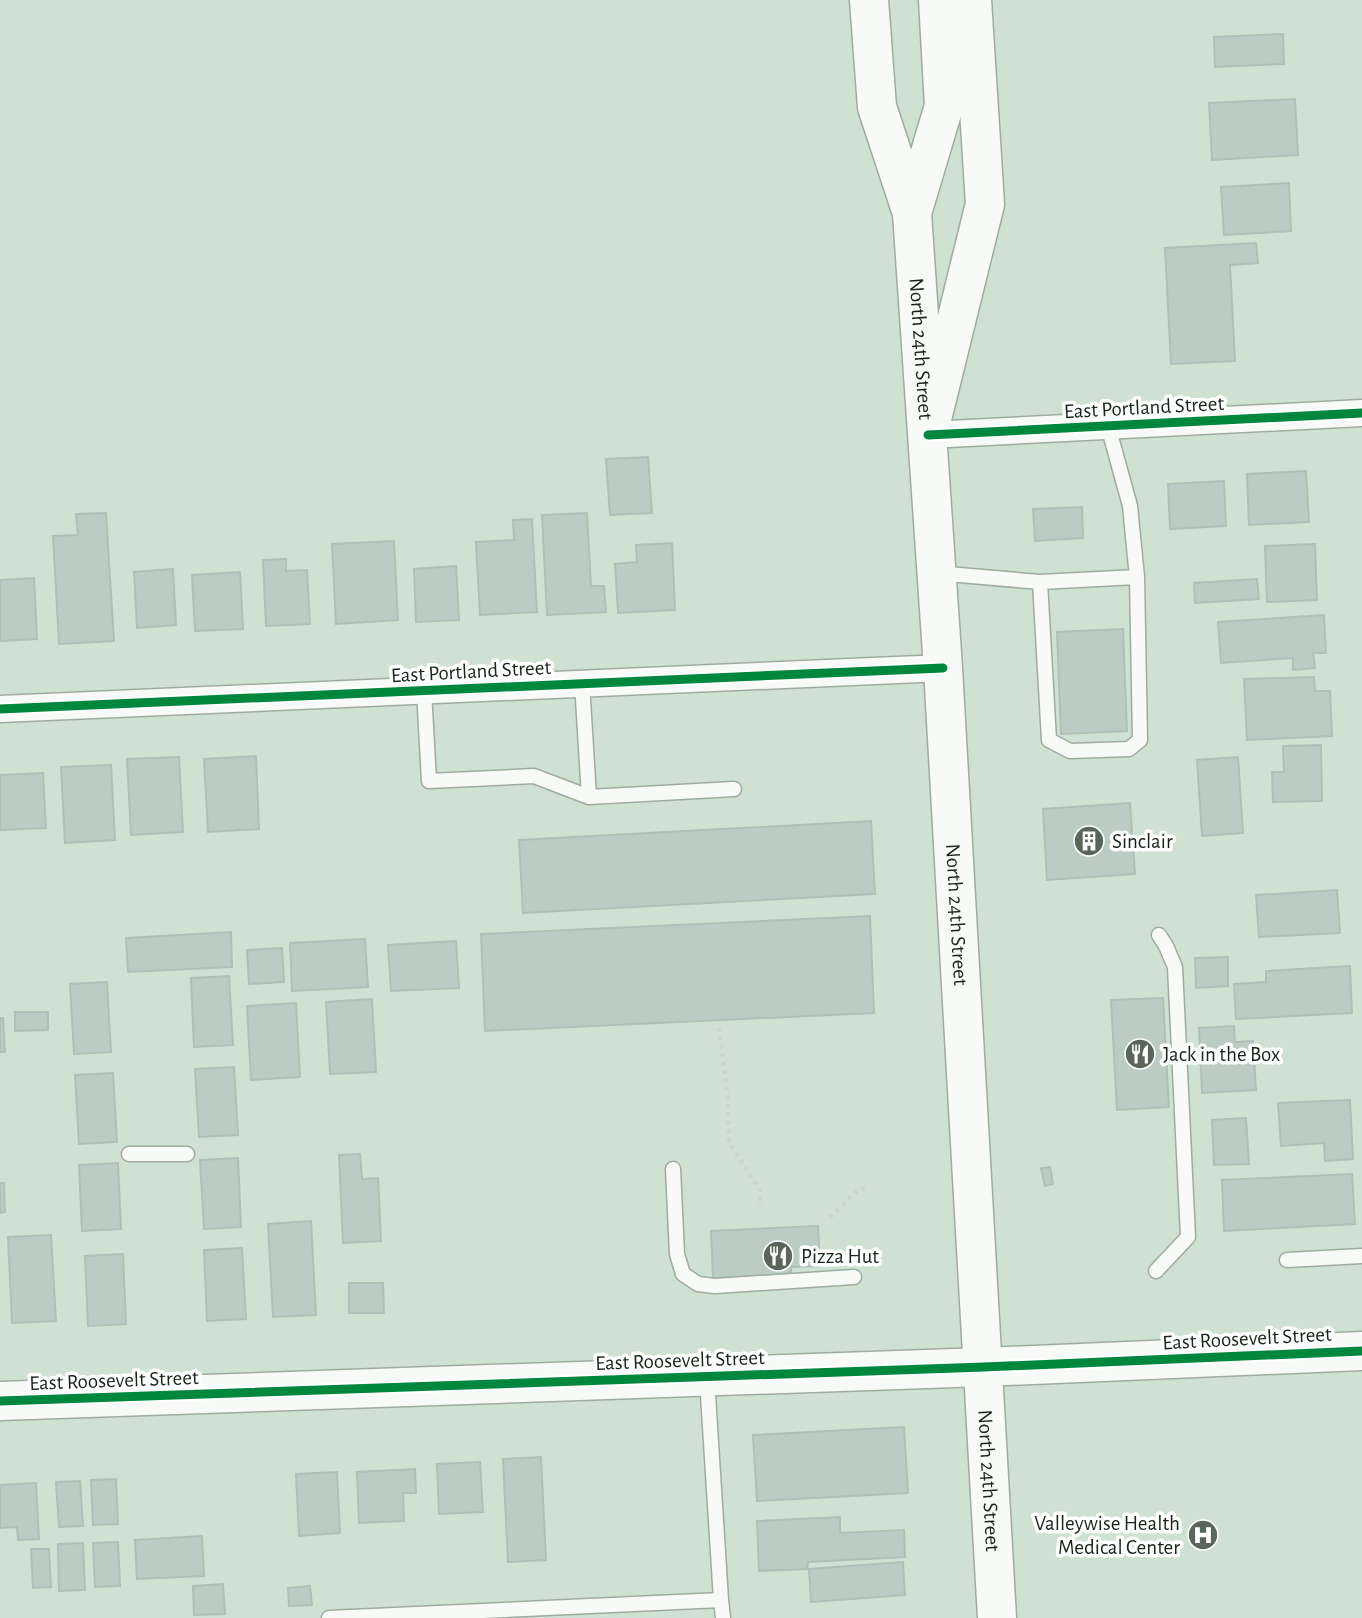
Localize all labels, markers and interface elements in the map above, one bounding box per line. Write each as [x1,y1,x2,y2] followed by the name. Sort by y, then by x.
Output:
[905,277,936,421] street label: North 24th Street
[1063,393,1225,422] street label: East Portland Street
[390,657,552,686] street label: East Portland Street
[1072,824,1106,858] building icon: Sinclair
[1112,831,1173,852] place label: Sinclair
[942,843,971,987] street label: North 24th Street
[1123,1037,1157,1071] restaurant icon: Jack in the Box
[1163,1044,1280,1065] place label: Jack in the Box
[761,1239,795,1273] restaurant icon: Pizza Hut
[801,1246,879,1267] place label: Pizza Hut
[1162,1324,1332,1353] street label: East Roosevelt Street
[595,1347,765,1374] street label: East Roosevelt Street
[29,1367,199,1394] street label: East Roosevelt Street
[974,1409,1003,1553] street label: North 24th Street
[1034,1513,1180,1558] place label: Valleywise Health Medical Center
[1186,1518,1220,1552] hospital icon: Valleywise Health Medical Center

